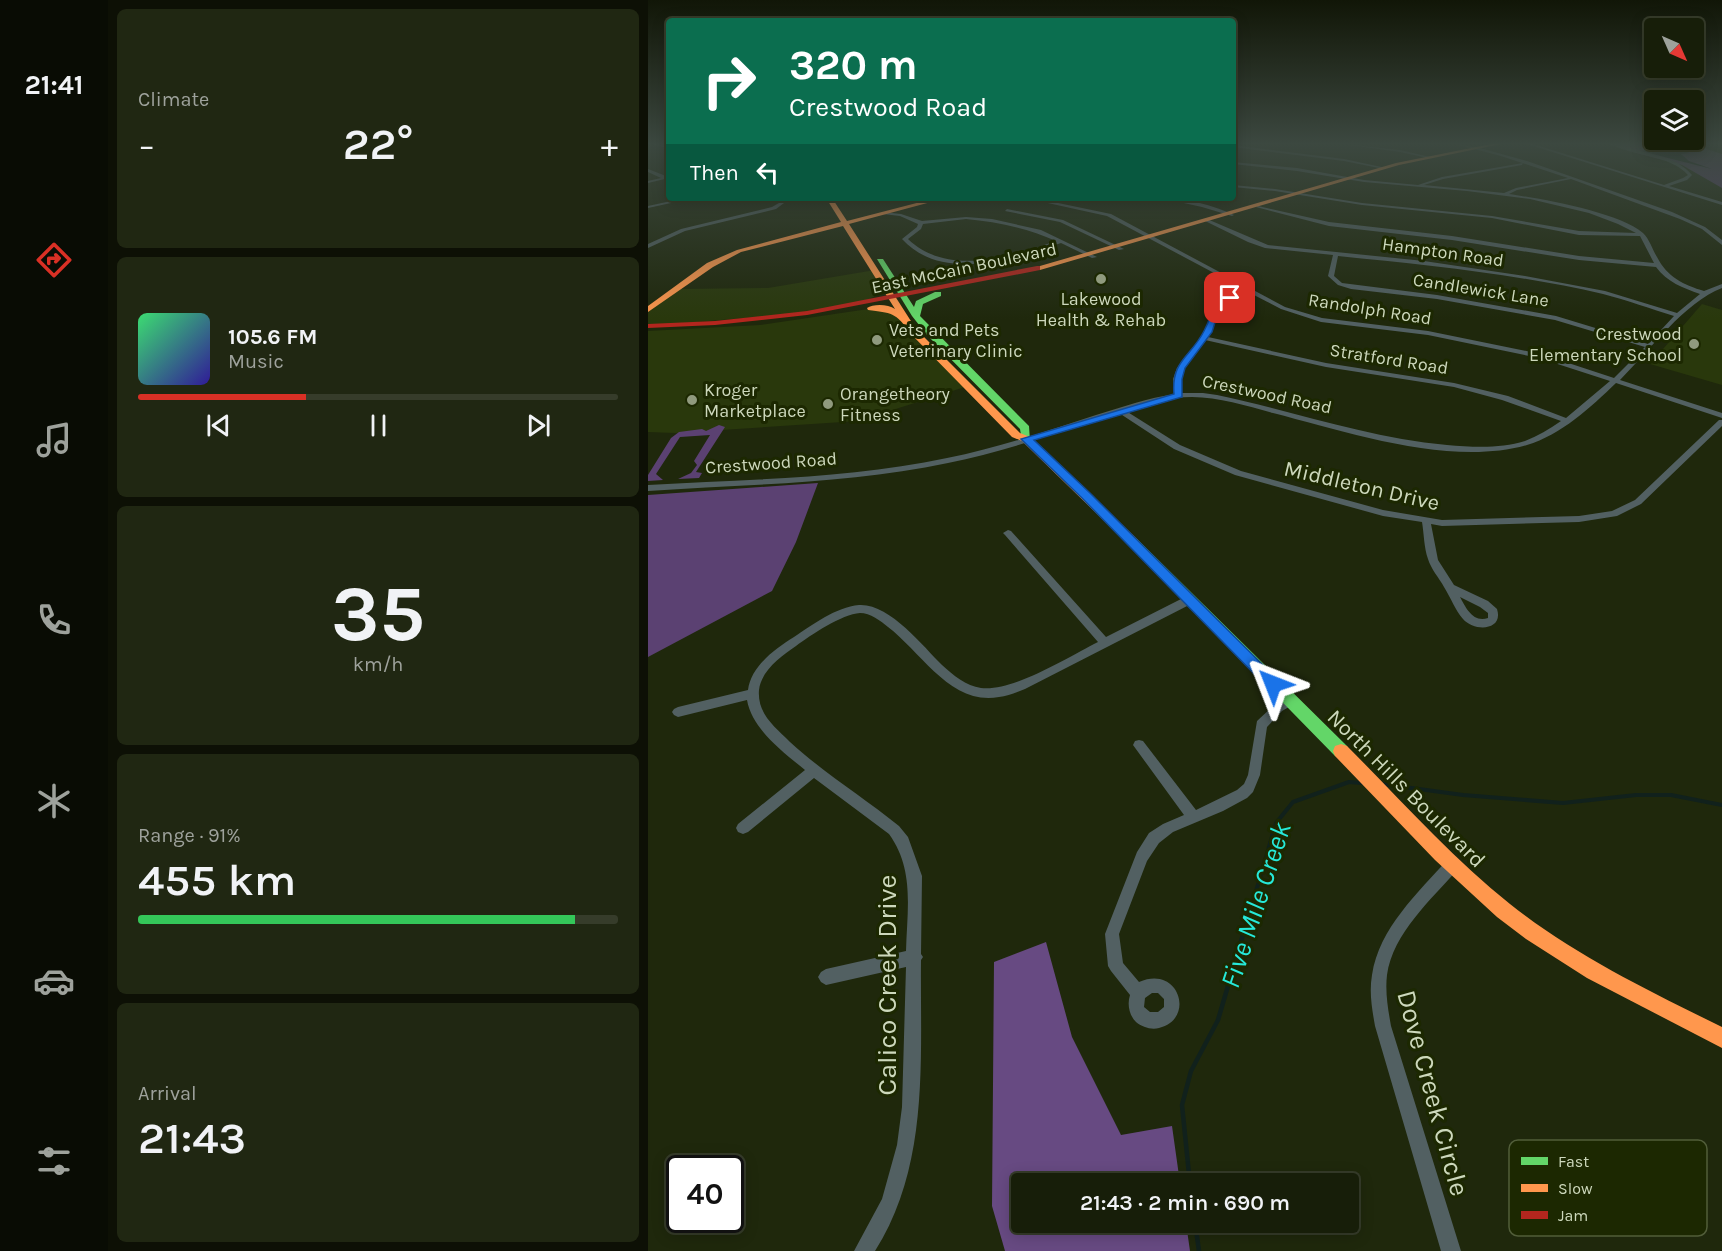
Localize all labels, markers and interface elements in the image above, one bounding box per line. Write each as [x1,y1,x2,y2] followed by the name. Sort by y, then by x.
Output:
[1644,18,1704,78] north arrow
[1644,18,1704,150] map controls
[789,40,918,90] text: 320 m
[690,42,768,120] icon: right
[25,69,83,101] text: 21:41
[138,88,209,111] text: Climate
[1644,90,1704,150] button: layers
[789,91,987,123] text: Crestwood Road
[343,118,413,170] text: 22°
[138,126,155,164] text: −
[601,126,618,164] text: +
[751,156,784,189] icon: left
[690,160,739,186] text: Then
[1381,233,1505,271] street label: Hampton Road
[869,238,1059,298] street label: East McCain Boulevard
[33,239,75,281] icon: directions
[1411,268,1551,312] street label: Candlewick Lane
[1094,272,1108,286] marker: Lakewood Health & Rehab
[1204,272,1255,323] pin
[1213,281,1246,314] icon: arrive
[1036,288,1166,331] place label: Lakewood Health & Rehab
[1307,288,1433,330] street label: Randolph Road
[889,319,1023,362] place label: Vets and Pets Veterinary Clinic
[1529,323,1682,366] place label: Crestwood Elementary School
[228,324,317,350] text: 105.6 FM
[870,333,884,347] marker: Vets and Pets Veterinary Clinic
[1687,337,1701,351] marker: Crestwood Elementary School
[1328,339,1450,379] street label: Stratford Road
[228,350,284,373] text: Music
[1200,370,1334,418] street label: Crestwood Road
[704,379,806,422] place label: Kroger Marketplace
[840,383,951,426] place label: Orangetheory Fitness
[685,393,699,407] marker: Kroger Marketplace
[821,397,835,411] marker: Orangetheory Fitness
[202,409,235,442] icon: previous
[362,409,395,442] icon: pause
[522,409,555,442] icon: next
[33,419,75,461] icon: music
[704,447,838,479] street label: Crestwood Road
[1281,455,1442,517] street label: Middleton Drive
[331,568,425,660] text: 35
[33,599,75,641] icon: phone
[1241,652,1305,716] position arrow
[353,653,403,676] text: km/h
[1322,704,1491,873] street label: North Hills Boulevard
[33,780,75,822] icon: climate
[1213,817,1298,992] water label: Five Mile Creek
[138,824,241,847] text: Range · 91%
[138,854,296,906] text: 455 km
[871,875,903,1095] street label: Calico Creek Drive
[33,960,75,1002] icon: car
[1390,987,1476,1199] street label: Dove Creek Circle
[138,1082,197,1105] text: Arrival
[138,1112,246,1164] text: 21:43
[33,1140,75,1182] icon: filters
[1509,1140,1707,1236] legend
[1558,1152,1589,1171] text: Fast
[666,1155,744,1233] speed limit sign: 40
[1558,1179,1593,1198] text: Slow
[1080,1190,1290,1216] text: 21:43 · 2 min · 690 m
[1558,1206,1588,1225] text: Jam

